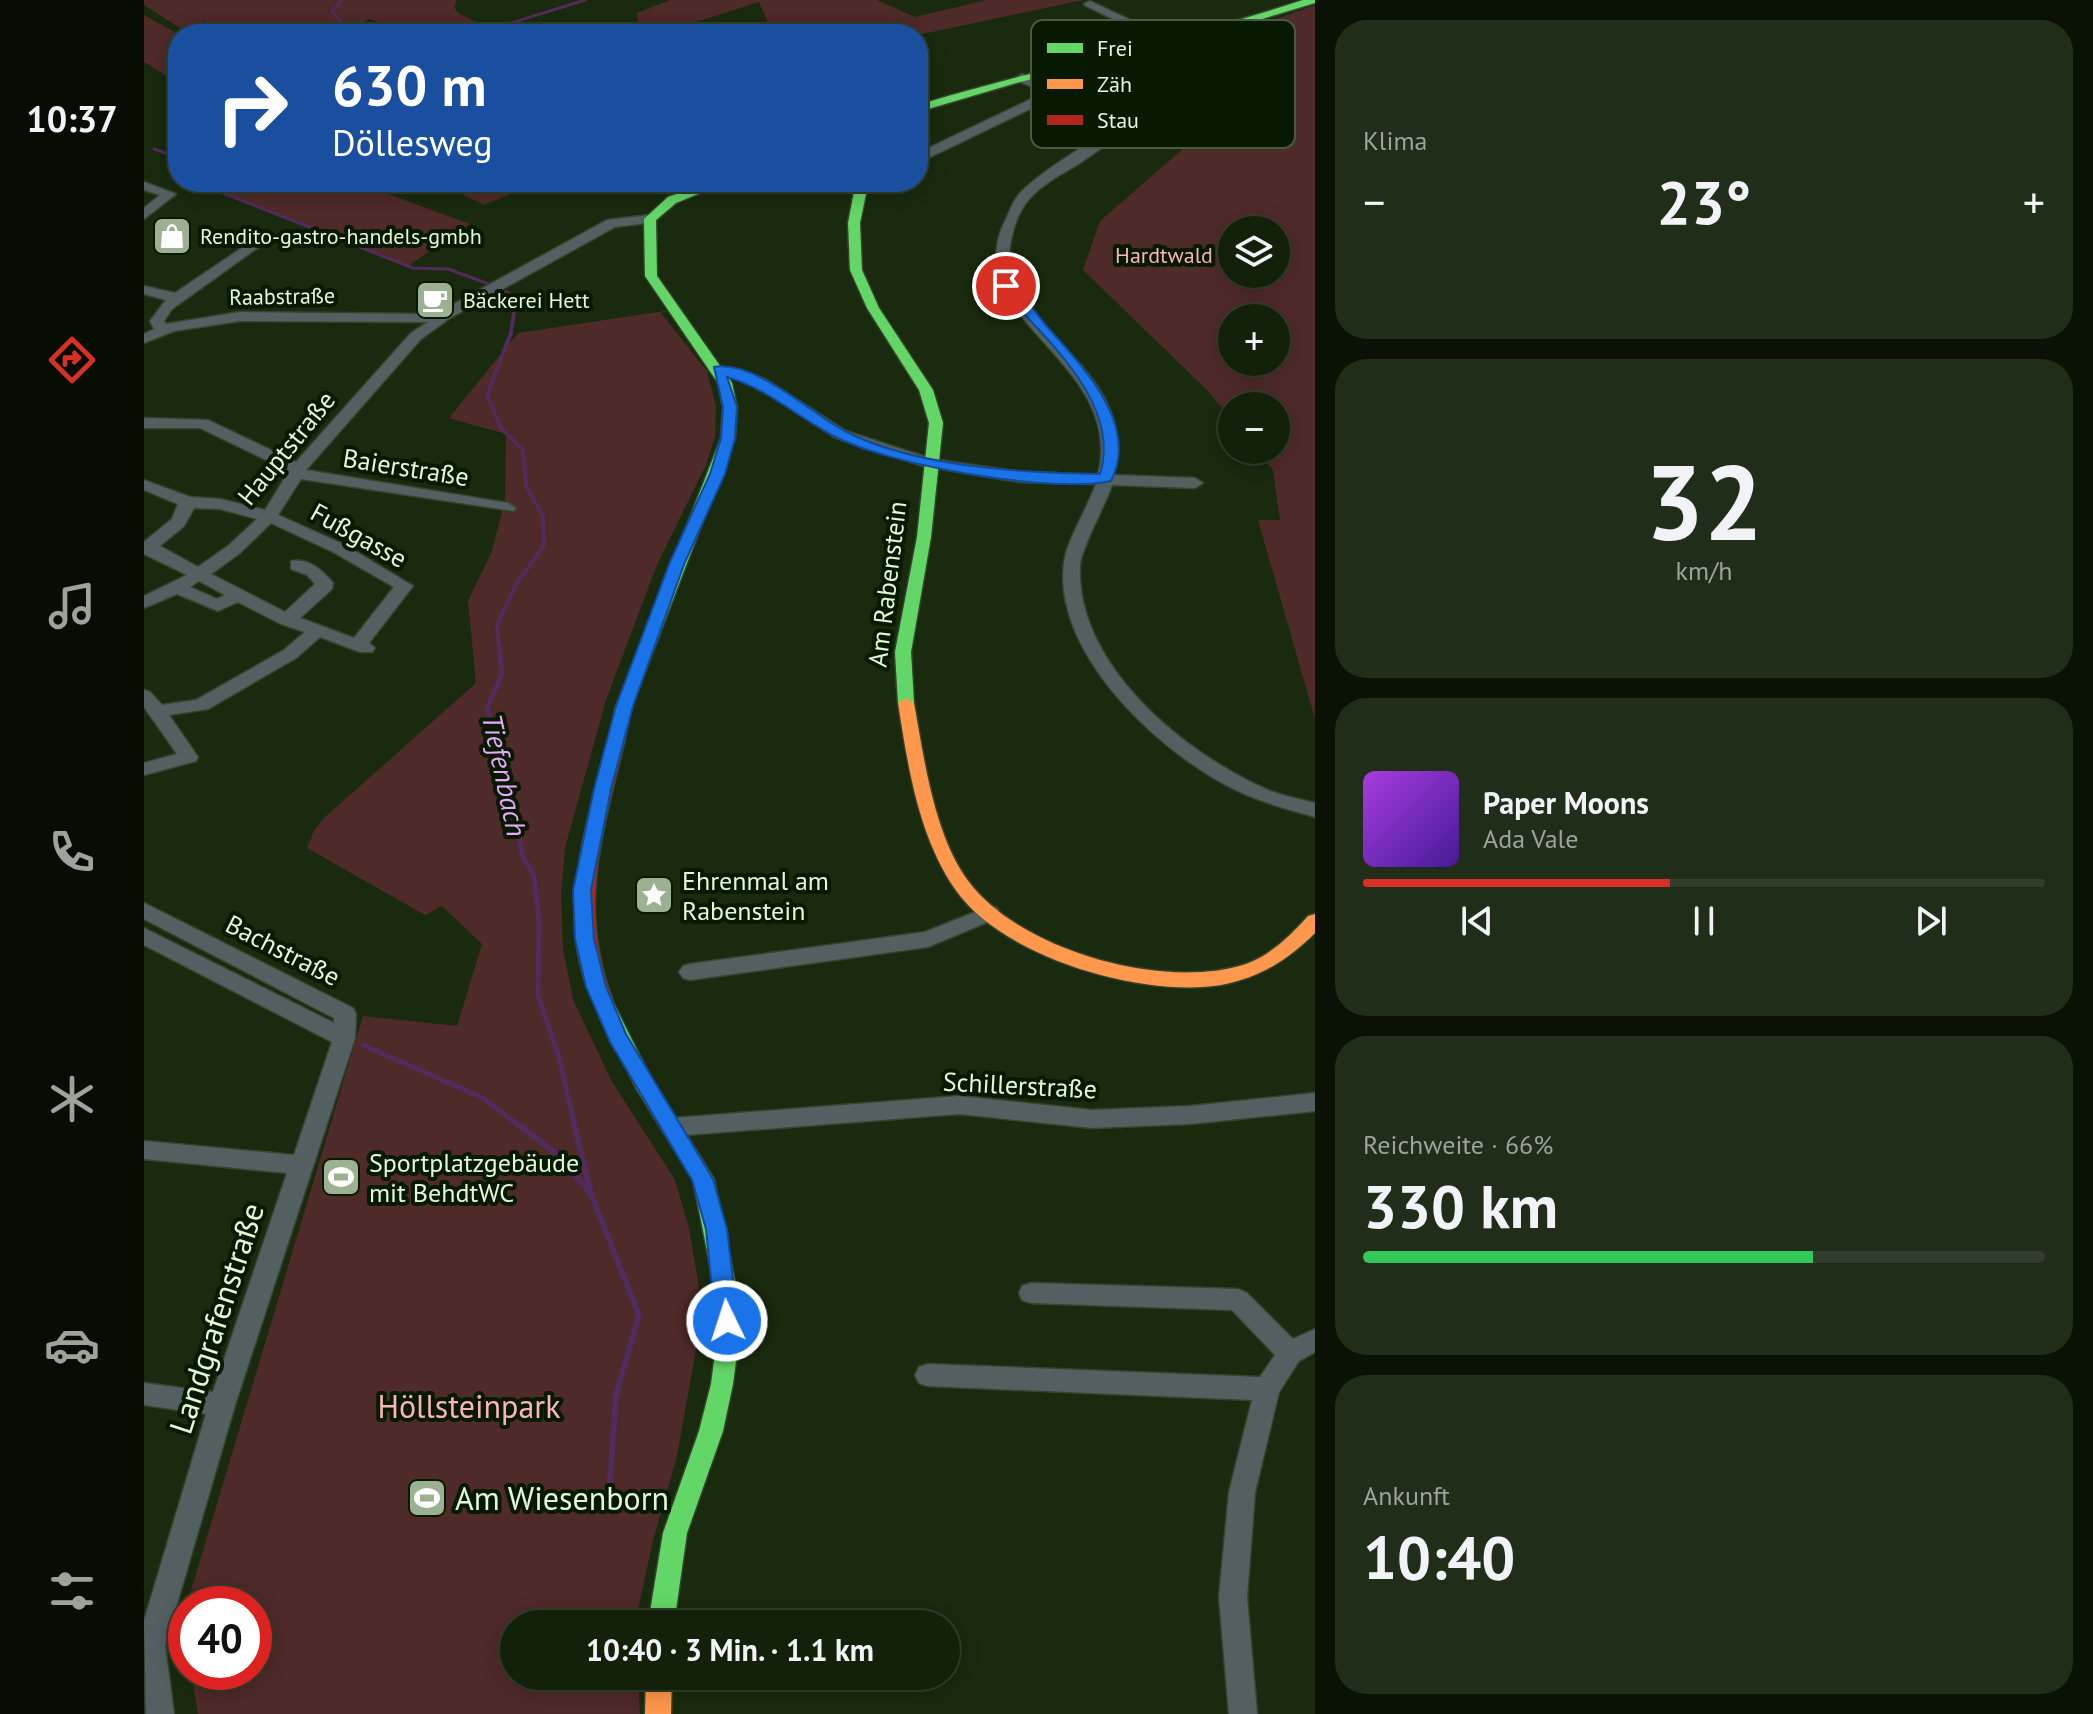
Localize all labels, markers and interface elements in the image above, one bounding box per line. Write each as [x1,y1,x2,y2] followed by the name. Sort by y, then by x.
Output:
[1031,20,1295,148] legend
[1097,34,1133,62] text: Frei
[332,49,487,121] text: 630 m
[200,56,304,160] icon: right
[1097,70,1132,98] text: Zäh
[26,95,118,142] text: 10:37
[1097,106,1139,134] text: Stau
[332,119,493,166] text: Döllesweg
[1363,124,1427,157] text: Klima
[1657,163,1751,241] text: 23°
[1363,173,1385,230] text: −
[2023,173,2045,230] text: +
[151,215,193,257] shop icon: Rendito-gastro-handels-gmbh
[1218,216,1290,464] map controls
[1218,216,1290,288] button: layers
[200,222,482,250] place label: Rendito-gastro-handels-gmbh
[1115,241,1213,269] park label: Hardtwald
[972,252,1040,320] pin
[984,264,1028,308] icon: arrive
[414,279,456,321] cafe icon: Bäckerei Hett
[229,281,335,311] street label: Raabstraße
[463,286,590,314] place label: Bäckerei Hett
[1218,304,1290,376] button: +
[44,332,100,388] icon: directions
[230,384,342,512] street label: Hauptstraße
[1218,392,1290,464] button: −
[1645,434,1763,569] text: 32
[341,441,471,493] street label: Baierstraße
[305,495,413,575] street label: Fußgasse
[860,499,914,669] street label: Am Rabenstein
[1676,554,1733,587] text: km/h
[44,578,100,634] icon: music
[474,710,536,840] water label: Tiefenbach
[1483,783,1649,822] text: Paper Moons
[1483,822,1578,855] text: Ada Vale
[44,824,100,880] icon: phone
[682,864,829,927] place label: Ehrenmal am Rabenstein
[633,874,675,916] place icon: Ehrenmal am Rabenstein
[1455,899,1499,943] icon: previous
[1682,899,1726,943] icon: pause
[1909,899,1953,943] icon: next
[220,907,346,993] street label: Bachstraße
[942,1064,1098,1106] street label: Schillerstraße
[44,1071,100,1127] icon: climate
[1363,1128,1553,1161] text: Reichweite · 66%
[369,1146,579,1209] place label: Sportplatzgebäude mit BehdtWC
[320,1156,362,1198] sports icon: Sportplatzgebäude mit BehdtWC
[1363,1167,1558,1245] text: 330 km
[159,1197,273,1439] street label: Landgrafenstraße
[685,1279,769,1363] position arrow
[44,1317,100,1373] icon: car
[377,1385,561,1427] park label: Höllsteinpark
[406,1477,448,1519] sports icon: Am Wiesenborn
[455,1477,669,1519] place label: Am Wiesenborn
[1363,1479,1450,1512] text: Ankunft
[1363,1518,1515,1596] text: 10:40
[44,1563,100,1619] icon: filters
[168,1586,272,1690] speed limit sign: 40
[586,1630,874,1669] text: 10:40 · 3 Min. · 1.1 km

